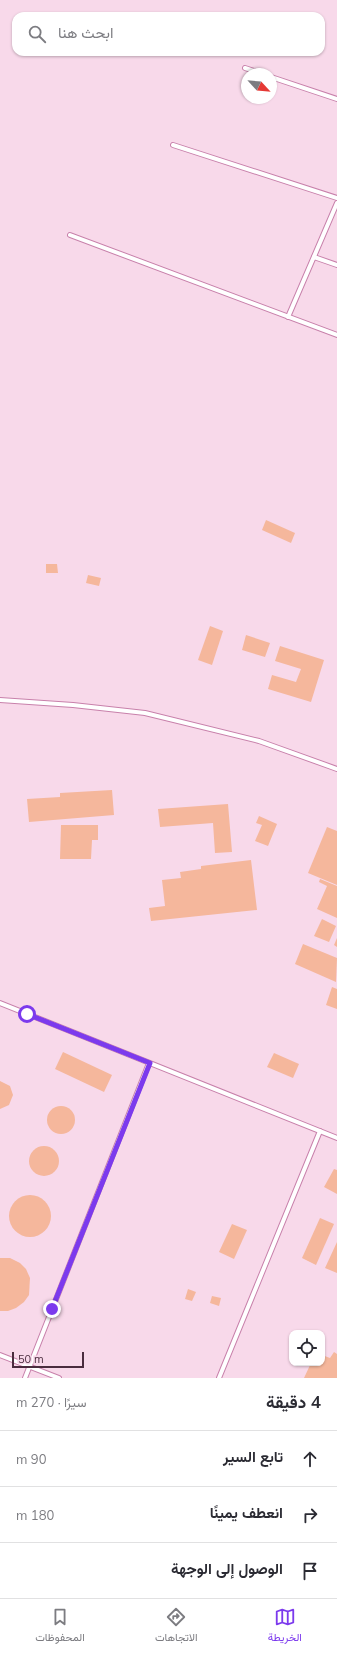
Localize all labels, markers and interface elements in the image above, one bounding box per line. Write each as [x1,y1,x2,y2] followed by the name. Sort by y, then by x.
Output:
[12,12,325,56] search box
[26,23,48,45] icon: search
[58,23,113,42] text: ابحث هنا
[241,68,277,104] north arrow
[18,1005,36,1023] route start
[43,1300,61,1318] route end
[289,1330,325,1366] map controls
[289,1330,325,1366] button: locate
[12,1350,84,1369] scale bar
[18,1352,44,1366] text: 50 m
[266,1391,321,1412] text: 4 دقيقة
[16,1394,87,1410] text: سيرًا · 270 m
[223,1447,283,1466] text: تابع السير
[299,1448,321,1470] icon: ahead
[16,1451,46,1467] text: 90 m
[210,1503,283,1522] text: انعطف يمينًا
[299,1504,321,1526] icon: right
[16,1507,54,1523] text: 180 m
[171,1559,283,1578] text: الوصول إلى الوجهة
[299,1560,321,1582] icon: arrive
[35,1606,85,1647] tab: المحفوظات
[155,1606,198,1647] tab: الاتجاهات
[268,1606,302,1647] tab: الخريطة

